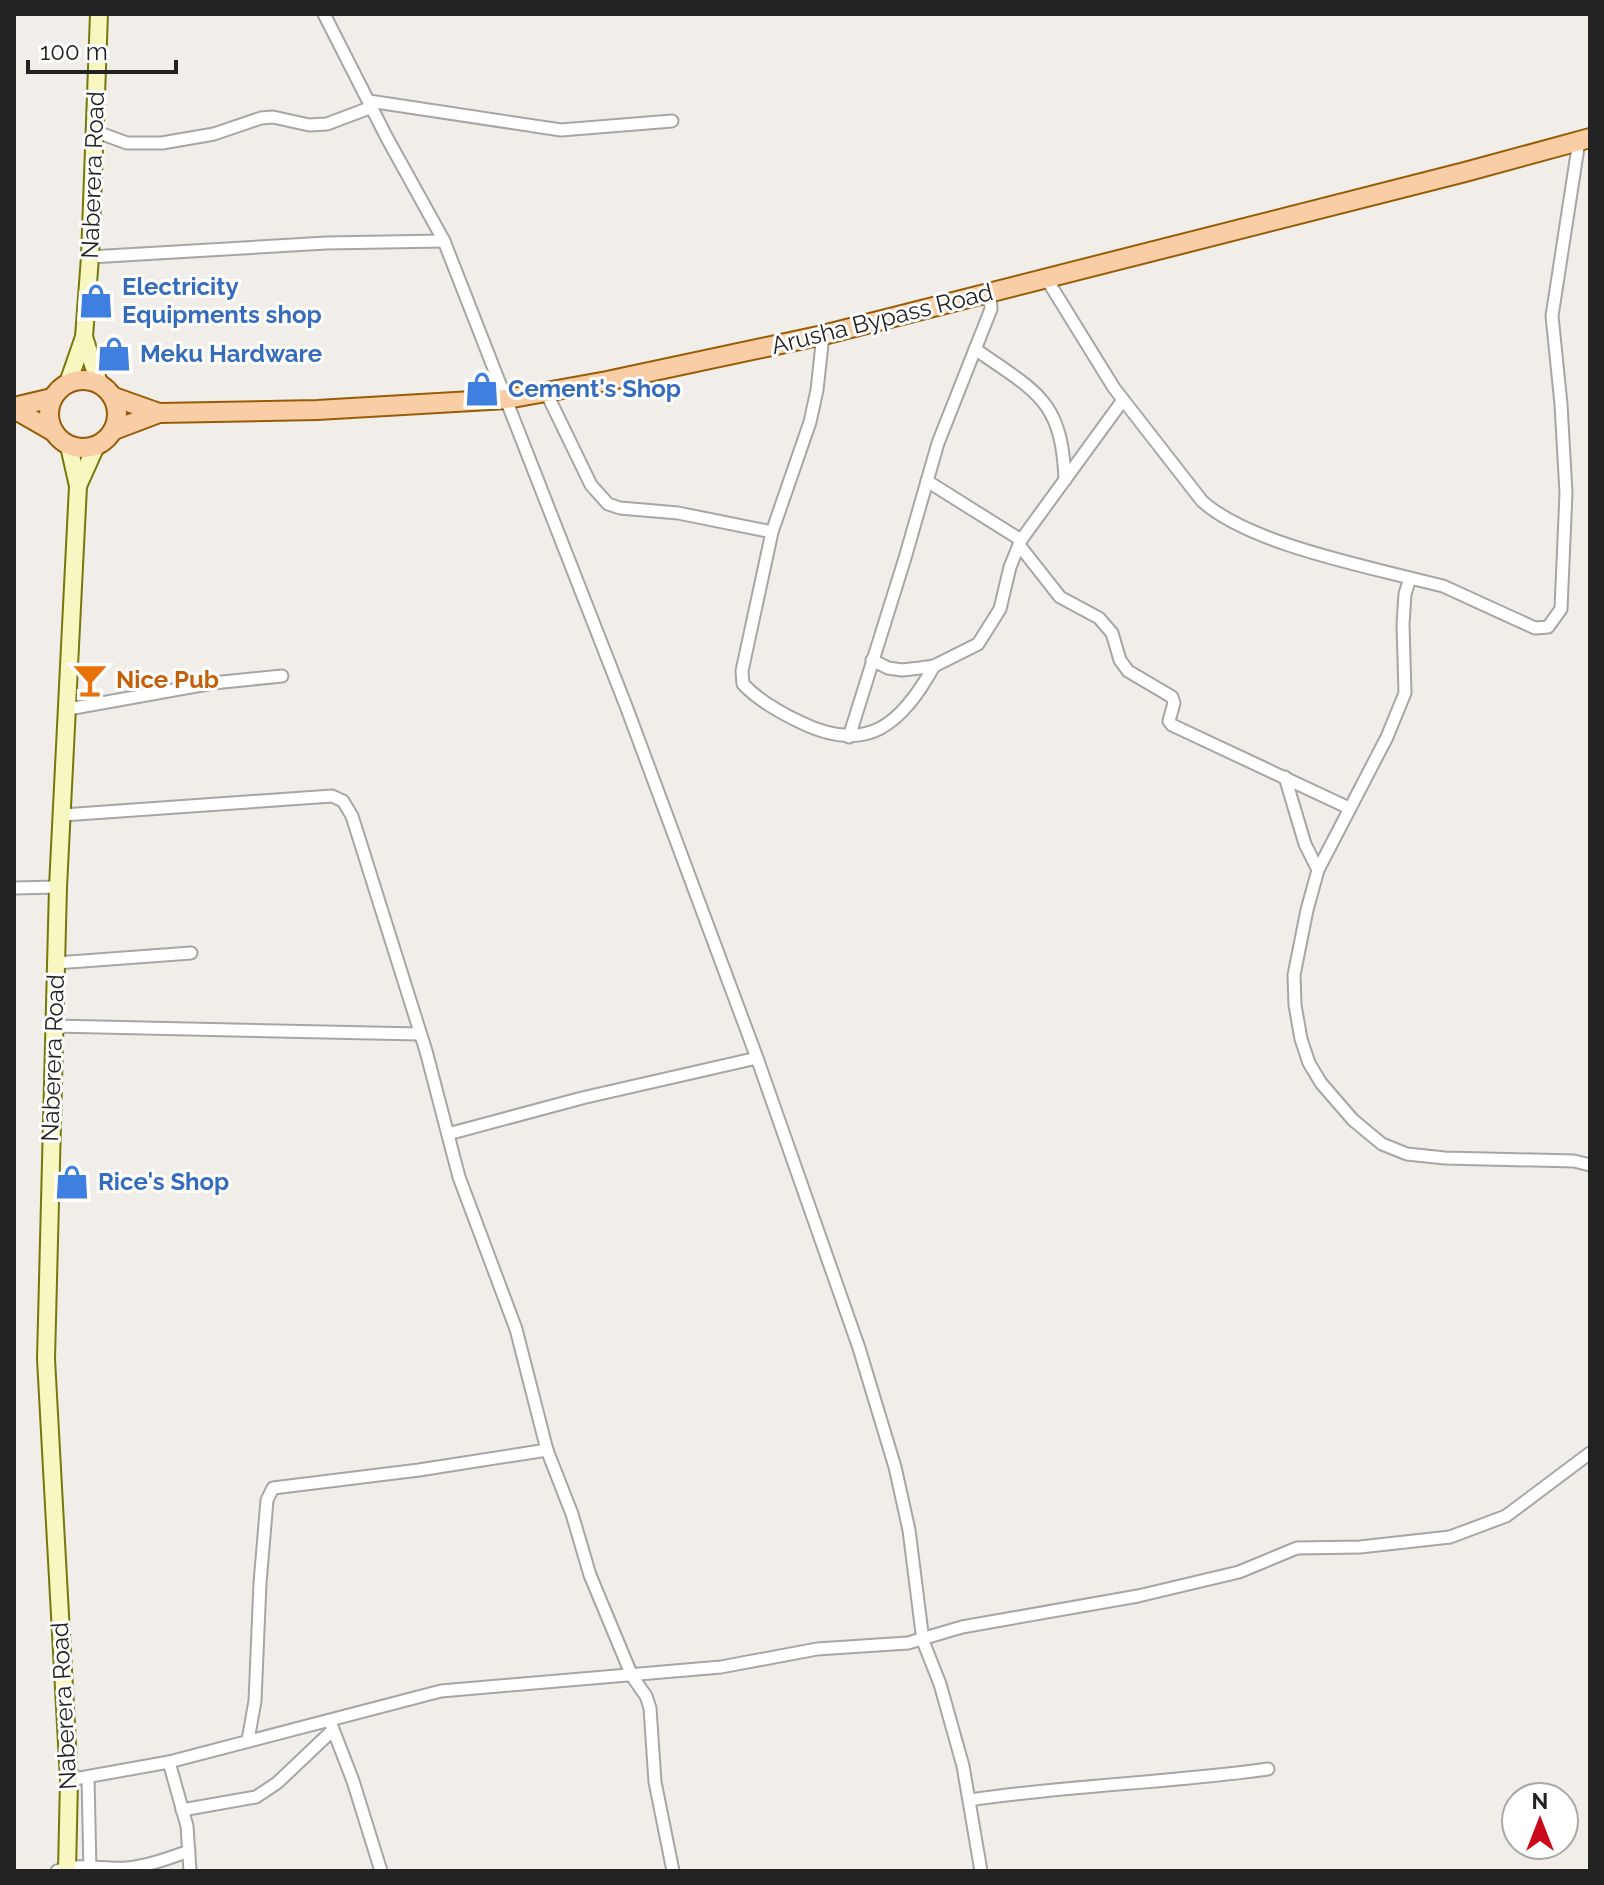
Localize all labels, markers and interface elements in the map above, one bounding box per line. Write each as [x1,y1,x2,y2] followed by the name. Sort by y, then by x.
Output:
[28,24,176,74] scale bar
[40,37,108,66] text: 100 m
[75,91,110,259] street label: Naberera Road
[122,272,322,329] place label: Electricity Equipments shop
[768,277,996,360] street label: Arusha Bypass Road
[77,282,115,320] shop icon: Electricity Equipments shop
[95,335,133,373] shop icon: Meku Hardware
[140,339,322,368] place label: Meku Hardware
[463,370,501,408] shop icon: Cement's Shop
[508,374,681,403] place label: Cement's Shop
[71,661,109,699] bar icon: Nice Pub
[116,665,219,694] place label: Nice Pub
[35,974,70,1142] street label: Naberera Road
[53,1163,91,1201] shop icon: Rice's Shop
[98,1167,229,1196] place label: Rice's Shop
[45,1622,82,1790] street label: Naberera Road
[1500,1781,1580,1861] north arrow
[1532,1788,1548,1814] text: N

